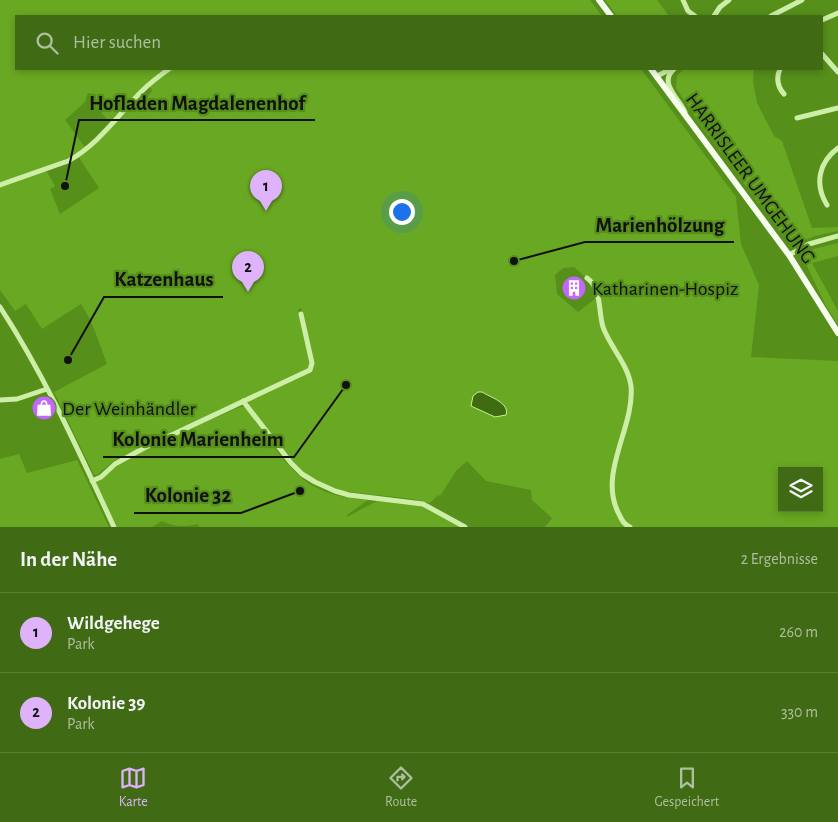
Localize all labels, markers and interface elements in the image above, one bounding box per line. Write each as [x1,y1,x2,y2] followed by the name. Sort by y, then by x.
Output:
[15,15,823,70] search box
[33,29,61,57] icon: search
[73,33,161,52] text: Hier suchen
[79,84,315,120] callout: Hofladen Magdalenenhof
[682,90,819,268] street label: HARRISLEER UMGEHUNG
[89,93,307,114] text: Hofladen Magdalenenhof
[250,170,282,211] pin: 1
[389,199,415,225] your location
[585,206,734,242] callout: Marienhölzung
[596,215,725,236] text: Marienhölzung
[232,251,264,292] pin: 2
[104,261,223,297] callout: Katzenhaus
[114,269,214,290] text: Katzenhaus
[561,275,587,301] building icon: Katharinen-Hospiz
[592,279,738,299] place label: Katharinen-Hospiz
[31,395,57,421] shop icon: Der Weinhändler
[62,399,197,419] place label: Der Weinhändler
[103,421,294,457] callout: Kolonie Marienheim
[112,429,284,450] text: Kolonie Marienheim
[778,467,823,512] map controls
[778,467,823,512] button: layers
[134,477,241,513] callout: Kolonie 32
[145,485,231,506] text: Kolonie 32
[20,549,117,570] text: In der Nähe
[741,551,818,567] text: 2 Ergebnisse
[67,614,160,633] text: Wildgehege
[33,624,39,640] text: 1
[779,624,818,640] text: 260 m
[67,636,95,652] text: Park
[67,694,146,713] text: Kolonie 39
[32,704,40,720] text: 2
[781,704,818,720] text: 330 m
[67,716,95,732] text: Park
[119,764,148,811] tab: Karte
[385,764,417,811] tab: Route
[654,764,719,811] tab: Gespeichert

